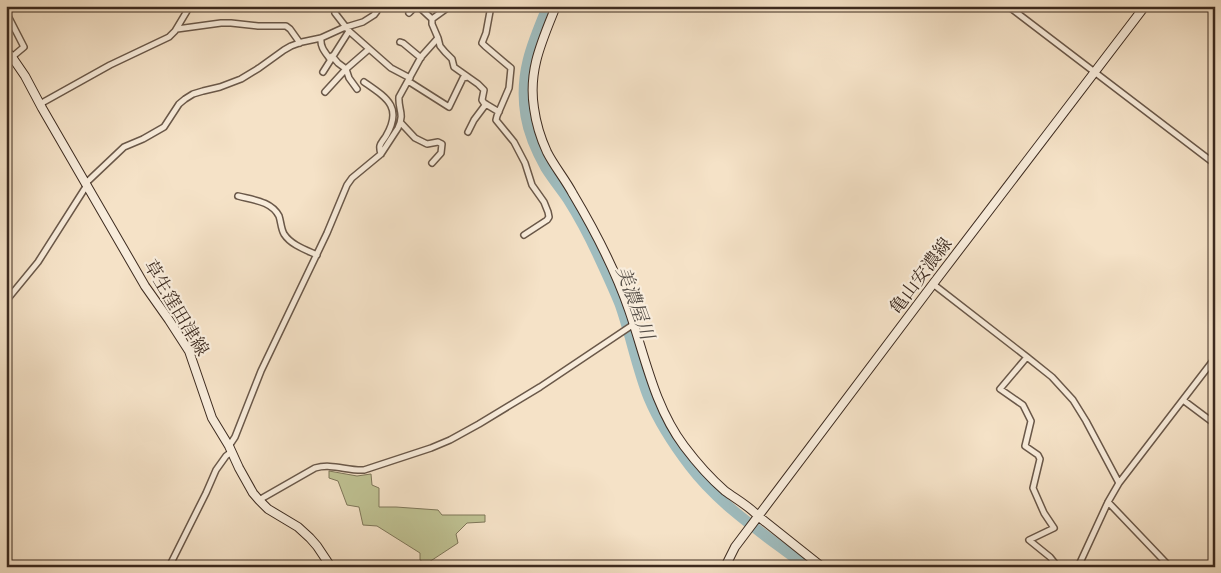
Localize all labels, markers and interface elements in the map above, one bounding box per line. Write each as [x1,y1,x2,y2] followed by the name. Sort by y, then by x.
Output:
[885,233,957,319] street label: 亀山安濃線
[138,256,214,360] street label: 草生窪田津線
[611,263,660,345] water label: 美濃屋川

